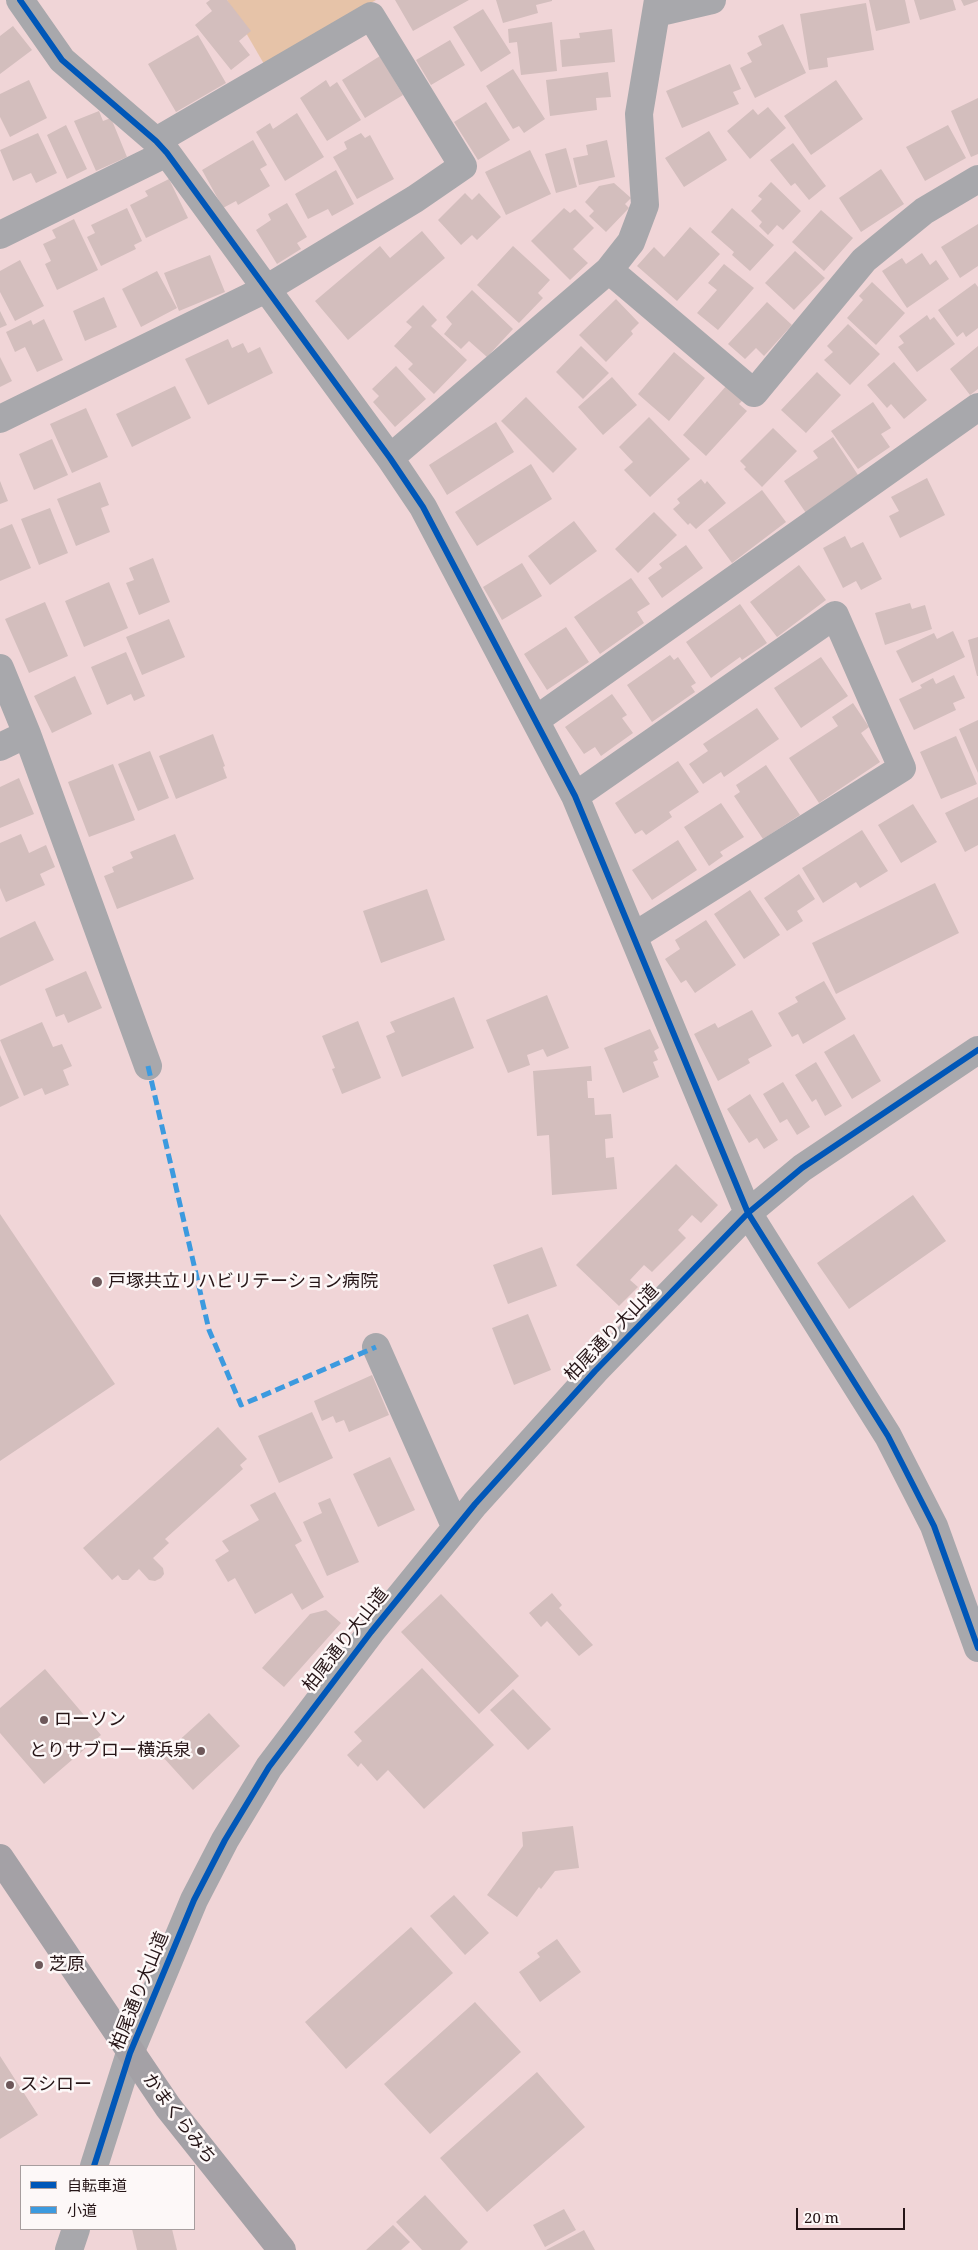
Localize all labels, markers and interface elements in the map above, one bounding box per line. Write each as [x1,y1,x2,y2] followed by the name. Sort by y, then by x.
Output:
[108,1271,378,1293] place label: 戸塚共立リハビリテーション病院
[90,1275,104,1289] marker: 戸塚共立リハビリテーション病院
[560,1280,664,1386] street label: 柏尾通り大山道
[299,1584,393,1696] street label: 柏尾通り大山道
[54,1709,126,1731] place label: ローソン
[38,1714,50,1726] marker: ローソン
[29,1740,191,1762] place label: とりサブロー横浜泉
[195,1745,207,1757] marker: とりサブロー横浜泉
[106,1929,174,2053] street label: 柏尾通り大山道
[49,1954,85,1976] place label: 芝原
[33,1959,45,1971] marker: 芝原
[138,2069,220,2169] street label: かまくらみち
[20,2074,92,2096] place label: スシロー
[4,2079,16,2091] marker: スシロー
[20,2165,195,2230] legend
[67,2175,127,2195] text: 自転車道
[798,2198,907,2230] scale bar
[67,2200,97,2220] text: 小道
[804,2207,839,2227] text: 20 m

